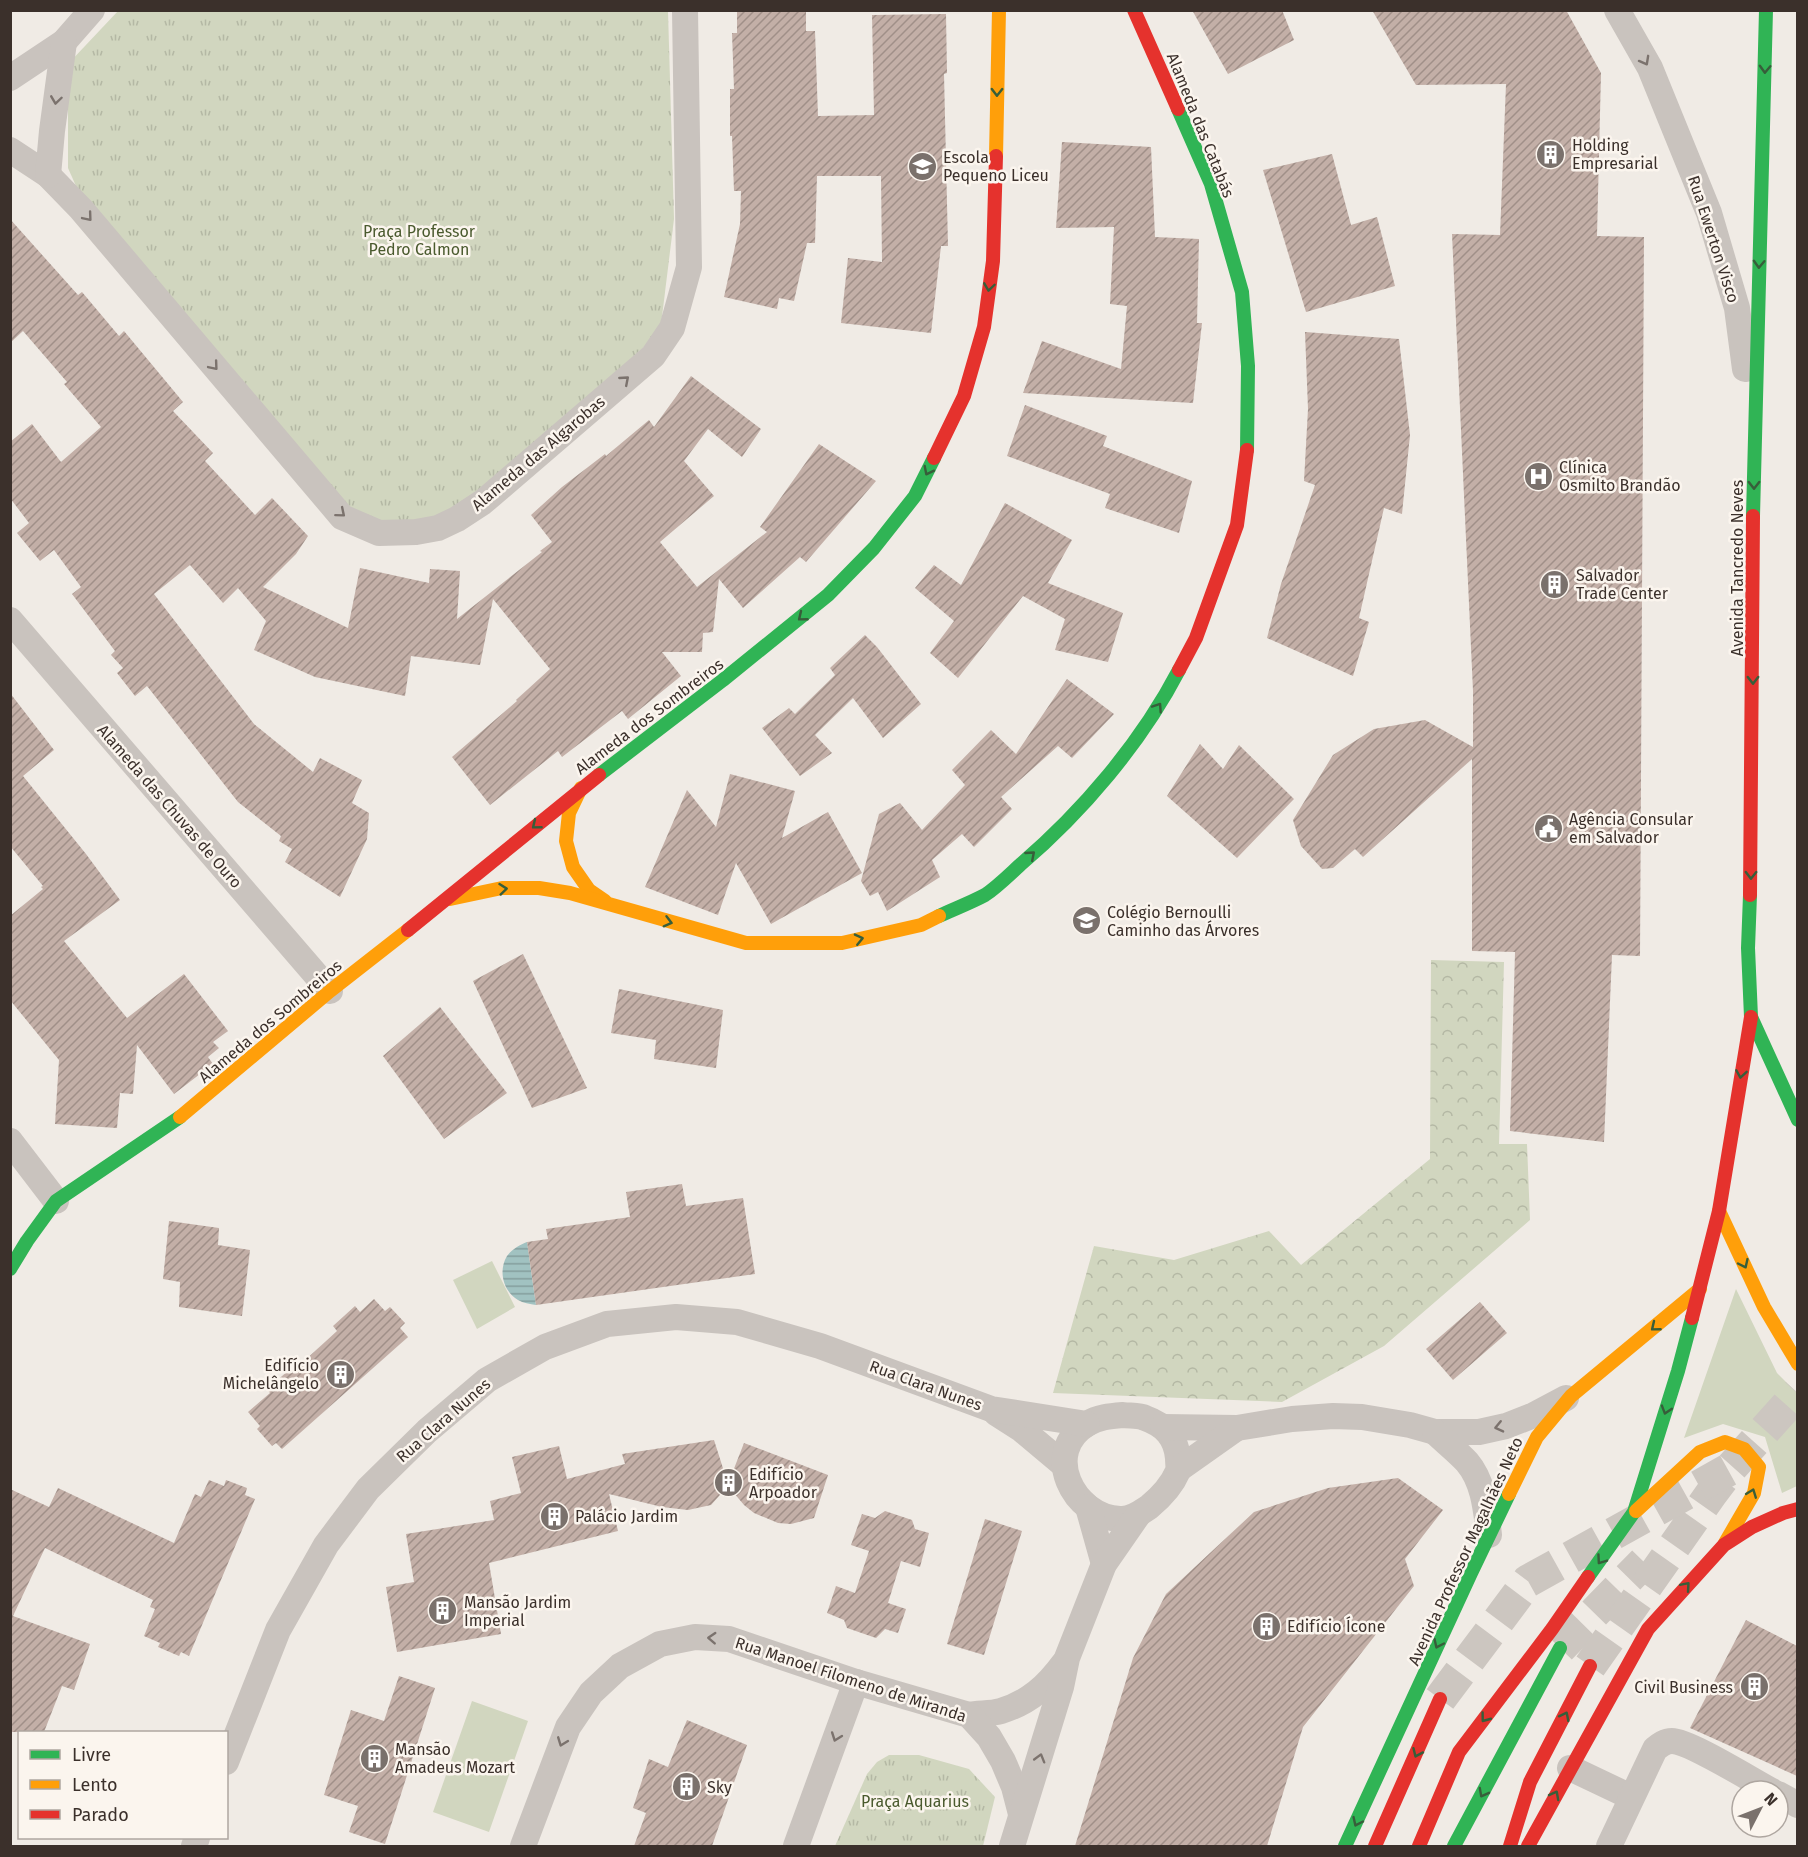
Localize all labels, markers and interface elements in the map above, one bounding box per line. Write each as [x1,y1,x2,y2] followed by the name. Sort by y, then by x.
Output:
[1163,50,1238,200] street label: Alameda das Catabás
[1638,55,1649,66] one-way arrow
[1758,64,1771,73] one-way arrow
[991,88,1003,97] one-way arrow
[50,95,62,104] one-way arrow
[1572,136,1658,173] place label: Holding Empresarial
[1535,138,1567,170] building icon: Holding Empresarial
[943,148,1049,185] place label: Escola Pequeno Liceu
[906,150,938,182] school or university icon: Escola Pequeno Liceu
[1684,173,1743,305] street label: Rua Ewerton Visco
[81,210,92,221] one-way arrow
[363,222,476,259] park label: Praça Professor Pedro Calmon
[1753,259,1765,268] one-way arrow
[984,282,996,291] one-way arrow
[207,359,218,370] one-way arrow
[618,376,629,387] one-way arrow
[468,392,609,515] street label: Alameda das Algarobas
[1559,458,1681,495] place label: Clínica Osmilto Brandão
[1522,460,1554,492] hospital icon: Clínica Osmilto Brandão
[924,464,936,475] one-way arrow
[1728,480,1747,656] street label: Avenida Tancredo Neves
[1748,481,1760,490] one-way arrow
[335,506,346,517] one-way arrow
[1576,566,1669,603] place label: Salvador Trade Center
[1539,568,1571,600] building icon: Salvador Trade Center
[797,609,808,620] one-way arrow
[571,654,727,778] street label: Alameda dos Sombreiros
[1747,676,1759,685] one-way arrow
[1151,703,1162,714] one-way arrow
[93,721,246,892] street label: Alameda das Chuvas de Ouro
[1569,810,1694,847] place label: Agência Consular em Salvador
[1532,812,1564,844] public building icon: Agência Consular em Salvador
[532,818,543,829] one-way arrow
[1025,851,1035,862] one-way arrow
[1744,871,1757,880] one-way arrow
[499,883,508,896] one-way arrow
[1107,903,1259,940] place label: Colégio Bernoulli Caminho das Árvores
[1070,905,1102,937] school or university icon: Colégio Bernoulli Caminho das Árvores
[662,915,672,927] one-way arrow
[854,933,864,946] one-way arrow
[195,956,346,1087] street label: Alameda dos Sombreiros
[1736,1070,1748,1079] one-way arrow
[1736,1258,1748,1269] one-way arrow
[1651,1319,1662,1330] one-way arrow
[223,1356,319,1393] place label: Edifício Michelângelo
[867,1356,985,1415] street label: Rua Clara Nunes
[324,1358,356,1390] building icon: Edifício Michelângelo
[392,1374,494,1466] street label: Rua Clara Nunes
[1661,1404,1673,1415] one-way arrow
[1494,1420,1504,1433] one-way arrow
[1404,1434,1527,1668] street label: Avenida Professor Magalhães Neto
[749,1465,818,1502] place label: Edifício Arpoador
[712,1467,744,1499] building icon: Edifício Arpoador
[1745,1489,1757,1500] one-way arrow
[538,1500,570,1532] building icon: Palácio Jardim
[575,1507,678,1526] place label: Palácio Jardim
[1597,1554,1608,1565] one-way arrow
[1679,1582,1690,1593] one-way arrow
[464,1593,571,1630] place label: Mansão Jardim Imperial
[427,1595,459,1627] building icon: Mansão Jardim Imperial
[1250,1610,1282,1642] building icon: Edifício Ícone
[1287,1616,1385,1636] place label: Edifício Ícone
[707,1631,716,1644] one-way arrow
[733,1633,969,1726] street label: Rua Manoel Filomeno de Miranda
[1433,1638,1445,1649] one-way arrow
[1738,1671,1770,1703] building icon: Civil Business
[1634,1678,1733,1697] place label: Civil Business
[1482,1711,1493,1722] one-way arrow
[1558,1711,1569,1722] one-way arrow
[18,1731,228,1839] legend
[830,1731,843,1742] one-way arrow
[557,1736,569,1747] one-way arrow
[395,1740,515,1777] place label: Mansão Amadeus Mozart
[358,1742,390,1774] building icon: Mansão Amadeus Mozart
[72,1744,111,1766] text: Livre
[1412,1746,1424,1757] one-way arrow
[1033,1753,1045,1764] one-way arrow
[670,1771,702,1803] building icon: Sky
[72,1774,118,1796] text: Lento
[707,1778,732,1797] place label: Sky
[1730,1779,1790,1839] north arrow
[1478,1786,1490,1797] one-way arrow
[1760,1789,1781,1810] text: N
[1548,1791,1559,1801] one-way arrow
[861,1792,969,1812] park label: Praça Aquarius
[72,1804,129,1826] text: Parado
[1352,1815,1364,1826] one-way arrow

